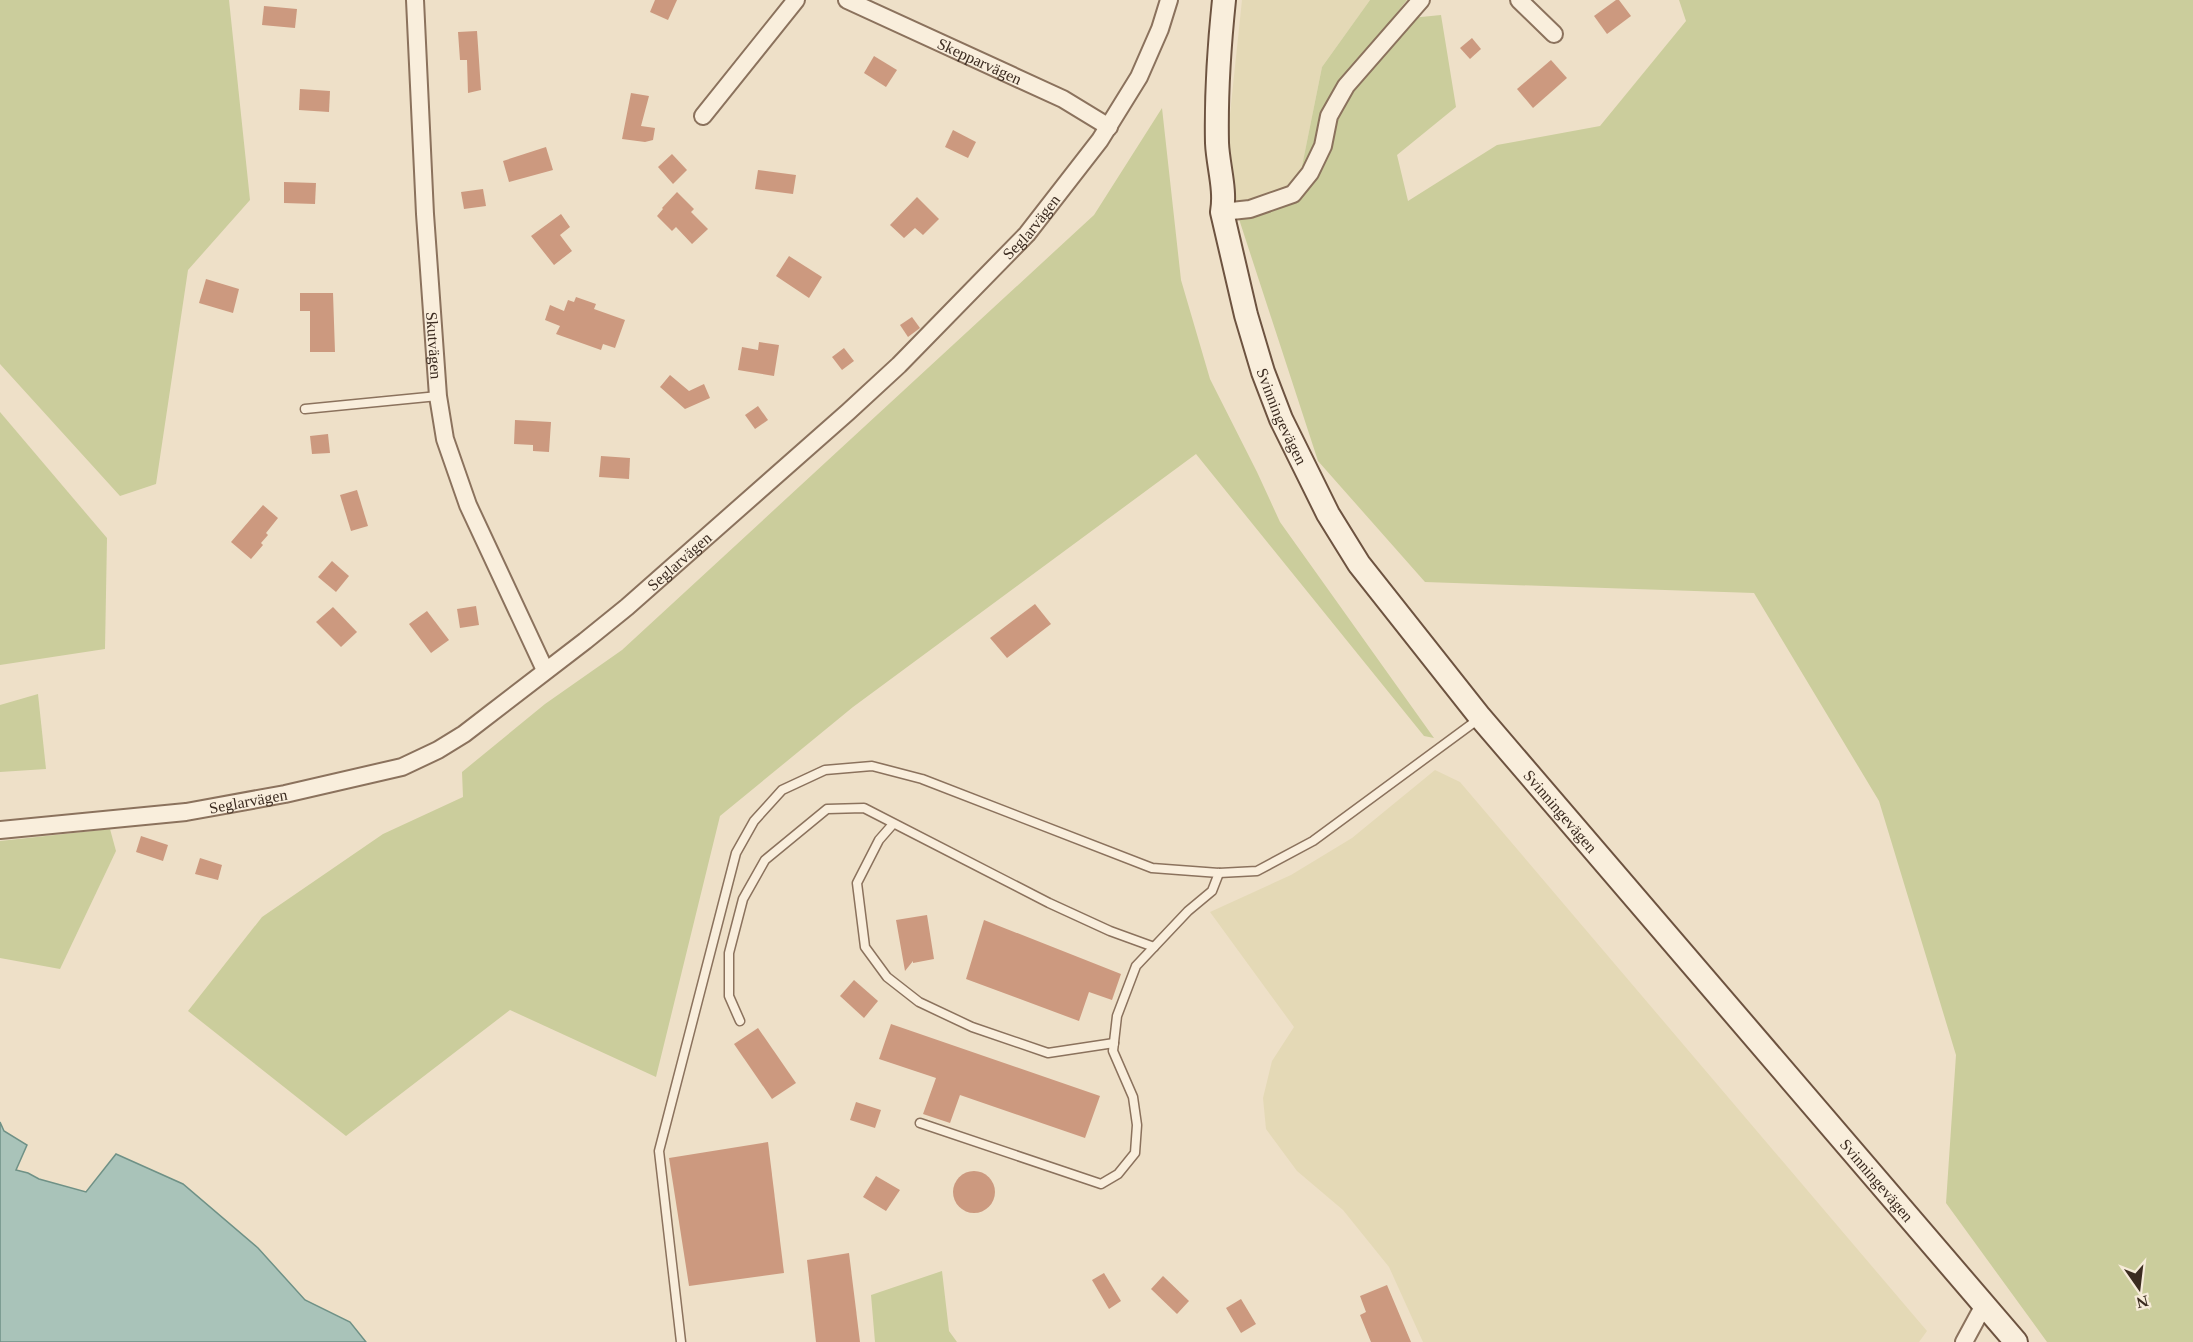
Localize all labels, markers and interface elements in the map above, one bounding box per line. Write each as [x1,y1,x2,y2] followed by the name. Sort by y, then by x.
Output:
[935,34,1024,87] street label: Skepparvägen
[999,191,1063,262] street label: Seglarvägen
[424,311,445,380] street label: Skutvägen
[1254,366,1310,467] street label: Svinningevägen
[644,529,714,594] street label: Seglarvägen
[1521,766,1601,856] street label: Svinningevägen
[208,785,289,816] street label: Seglarvägen
[1837,1135,1917,1225] street label: Svinningevägen
[2109,1258,2169,1318] north arrow
[2134,1292,2150,1312] text: N

